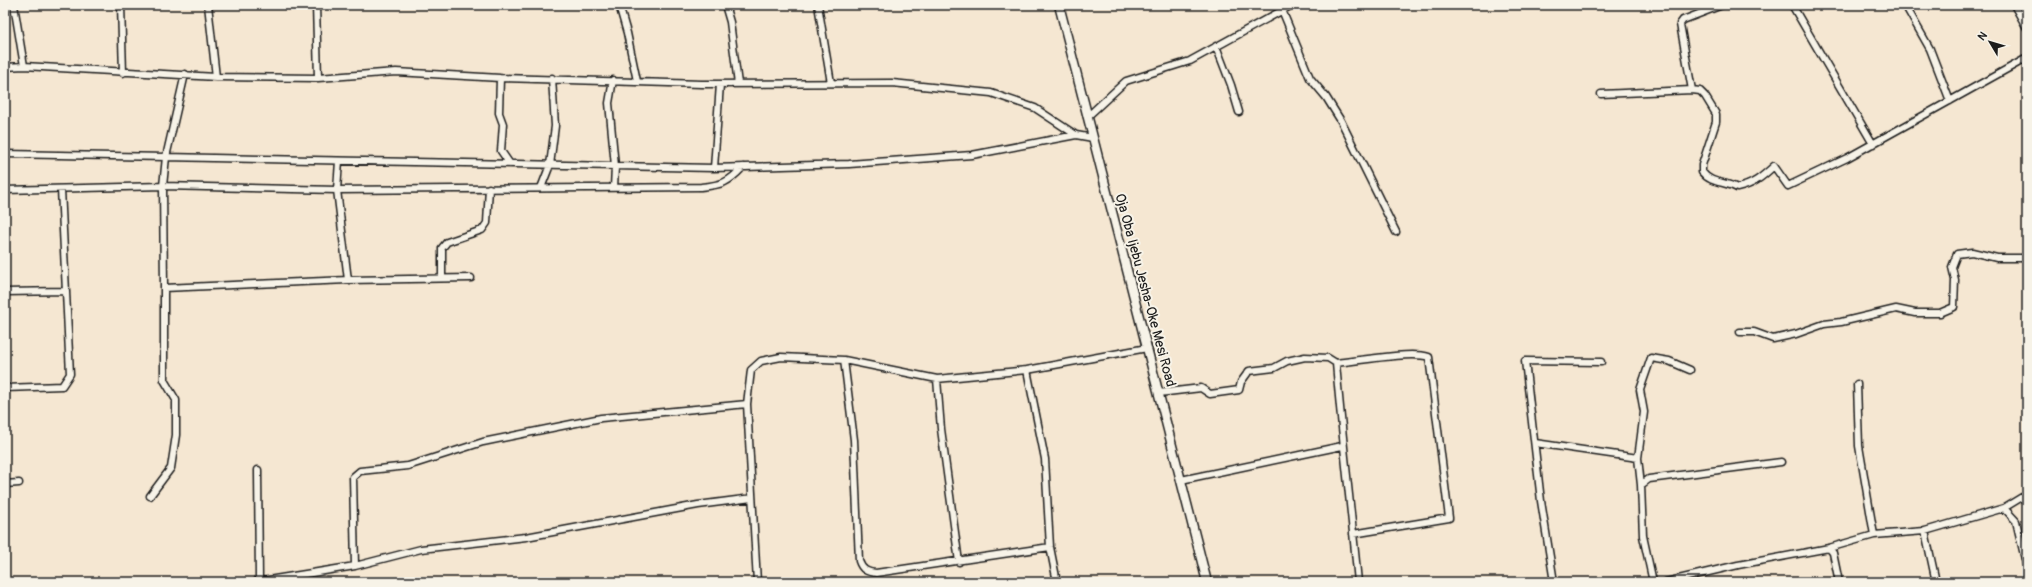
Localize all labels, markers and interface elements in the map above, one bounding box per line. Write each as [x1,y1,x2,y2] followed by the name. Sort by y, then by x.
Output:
[1970,22,2010,62] north arrow
[1975,29,1990,43] text: N
[1112,192,1180,389] street label: Oja Oba Ijebu Jesha-Oke Mesi Road

